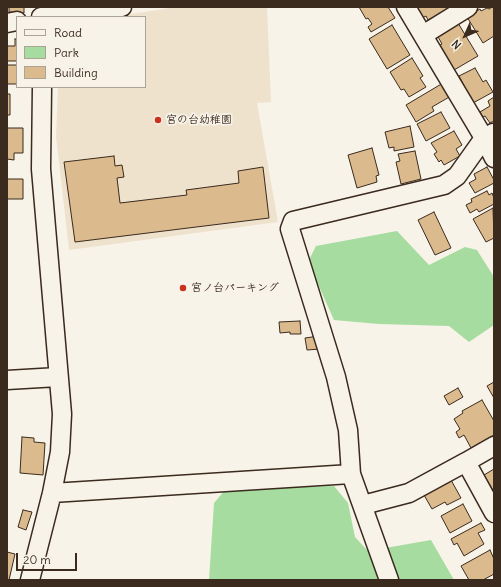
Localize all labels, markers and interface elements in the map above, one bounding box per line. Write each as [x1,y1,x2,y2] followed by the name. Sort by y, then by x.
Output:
[16,16,146,88] legend
[445,16,485,56] north arrow
[54,25,82,40] text: Road
[449,37,464,52] text: N
[54,45,79,60] text: Park
[54,65,98,80] text: Building
[166,113,232,127] place label: 宮の台幼稚園
[153,115,163,125] marker: 宮の台幼稚園
[191,281,279,295] place label: 宮ノ台パーキング
[178,283,188,293] marker: 宮ノ台パーキング
[18,545,79,571] scale bar
[23,552,51,567] text: 20 m

